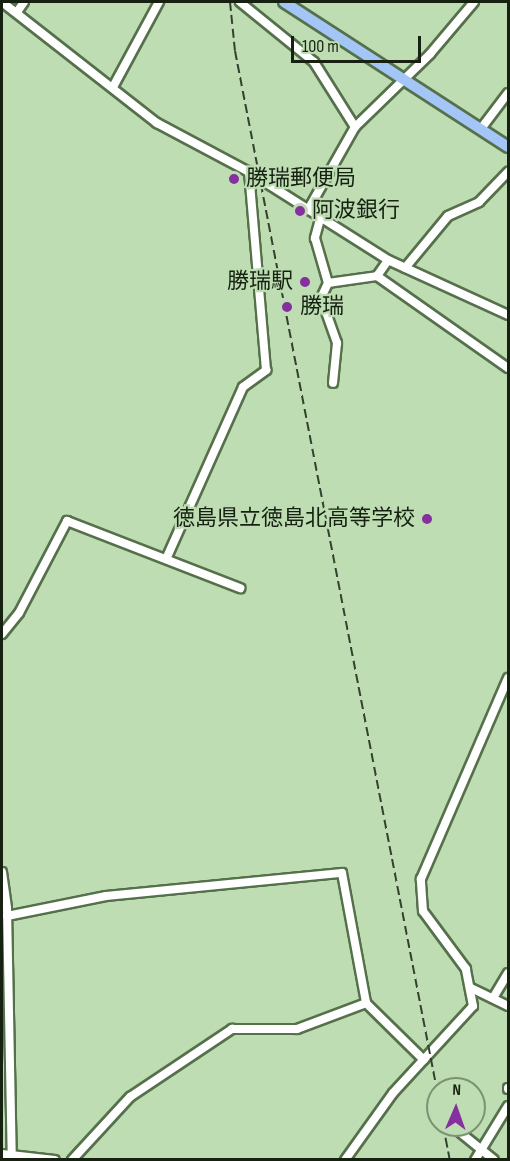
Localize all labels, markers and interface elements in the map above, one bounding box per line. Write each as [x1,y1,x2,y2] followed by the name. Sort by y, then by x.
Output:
[294,24,424,62] scale bar
[302,36,339,57] text: 100 m
[246,166,356,192] place label: 勝瑞郵便局
[227,172,241,186] marker: 勝瑞郵便局
[312,198,400,224] place label: 阿波銀行
[293,204,307,218] marker: 阿波銀行
[227,269,293,295] place label: 勝瑞駅
[298,275,312,289] marker: 勝瑞駅
[300,294,344,320] place label: 勝瑞
[278,298,296,316] marker: 勝瑞
[173,506,415,532] place label: 徳島県立徳島北高等学校
[420,512,434,526] marker: 徳島県立徳島北高等学校
[426,1077,486,1137] north arrow
[452,1081,461,1100] text: N

